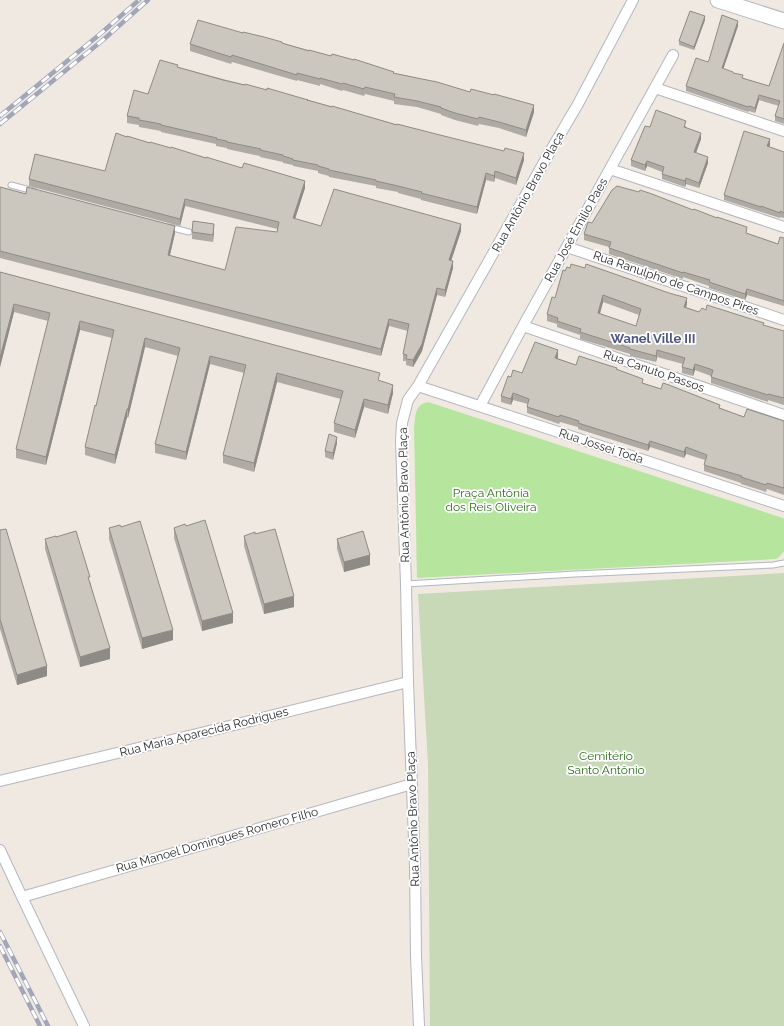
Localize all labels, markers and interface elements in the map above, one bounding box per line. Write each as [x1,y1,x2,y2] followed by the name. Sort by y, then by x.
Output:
[489,129,567,255] street label: Rua Antônio Bravo Plaça
[542,175,610,284] street label: Rua José Emilio Paes
[591,248,761,318] street label: Rua Ranulpho de Campos Pires
[611,331,695,346] district label: Wanel Ville III
[602,347,707,395] street label: Rua Canuto Passos
[557,426,645,466] street label: Rua Jossei Toda
[396,427,412,563] street label: Rua Antônio Bravo Plaça
[445,486,537,514] park label: Praça Antônia dos Reis Oliveira
[118,704,290,760] street label: Rua Maria Aparecida Rodrigues
[567,749,645,777] park label: Cemitério Santo Antônio
[404,751,422,887] street label: Rua Antônio Bravo Plaça
[114,804,320,876] street label: Rua Manoel Domingues Romero Filho

